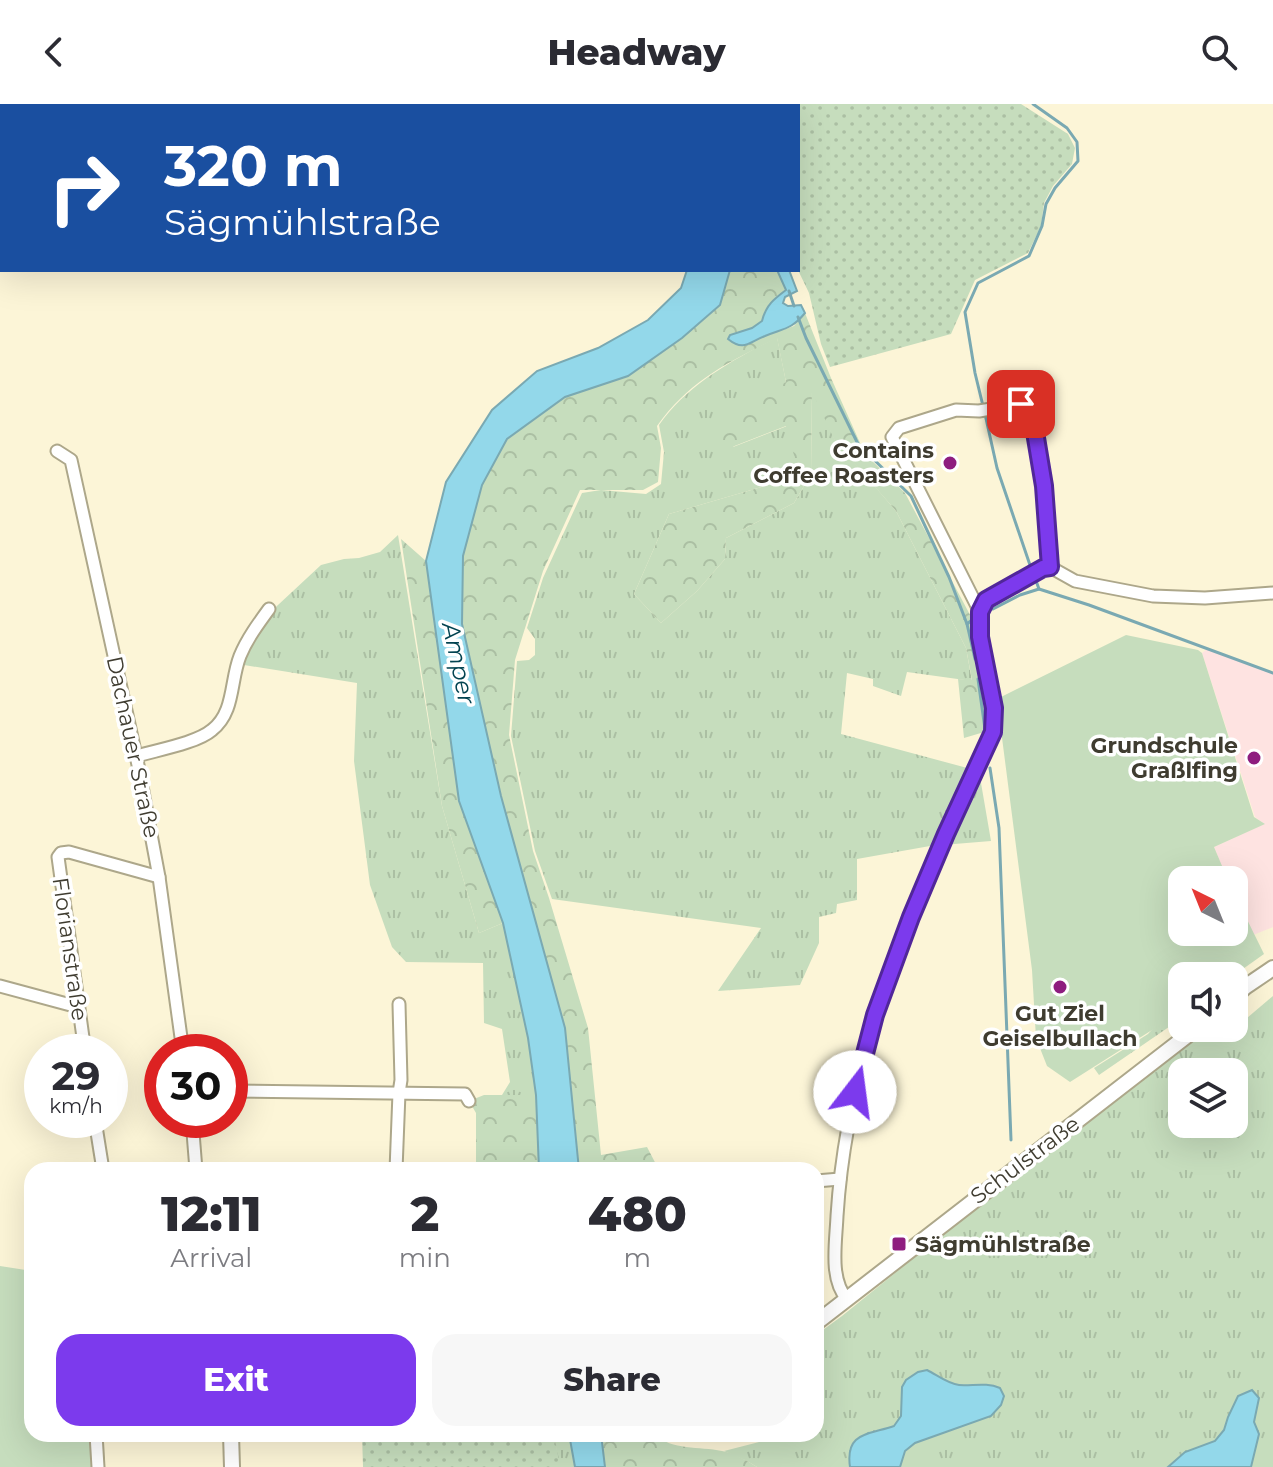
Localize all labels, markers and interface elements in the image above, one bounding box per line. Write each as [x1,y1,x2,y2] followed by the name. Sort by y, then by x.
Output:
[32,30,76,74] icon: back
[548,30,726,74] text: Headway
[1197,30,1241,74] icon: search
[164,132,343,200] text: 320 m
[32,136,136,240] icon: right
[164,200,441,244] text: Sägmühlstraße
[987,370,1055,438] pin
[999,382,1043,426] icon: arrive
[753,437,934,489] place label: Contains Coffee Roasters
[941,454,959,472] marker: Contains Coffee Roasters
[436,617,482,708] water label: Amper
[101,654,165,840] street label: Dachauer Straße
[1091,732,1238,784] place label: Grundschule Graßlfing
[1245,749,1263,767] marker: Grundschule Graßlfing
[1168,866,1248,946] north arrow
[1168,866,1248,1138] map controls
[47,876,93,1022] street label: Florianstraße
[1168,962,1248,1042] button: sound
[1051,978,1069,996] marker: Gut Ziel Geiselbullach
[983,1000,1137,1052] place label: Gut Ziel Geiselbullach
[144,1034,248,1138] speed limit sign: 30
[813,1050,897,1134] position arrow
[51,1051,101,1100] text: 29
[1168,1058,1248,1138] button: layers
[49,1094,103,1118] text: km/h
[965,1110,1085,1210] street label: Schulstraße
[161,1185,262,1243] text: 12:11
[410,1185,439,1243] text: 2
[588,1185,687,1243] text: 480
[915,1231,1091,1258] place label: Sägmühlstraße
[890,1235,908,1253] marker: Sägmühlstraße
[170,1242,252,1274] text: Arrival
[399,1242,451,1274] text: min
[624,1242,651,1274] text: m
[56,1334,416,1426] button: Exit
[432,1334,792,1426] button: Share

